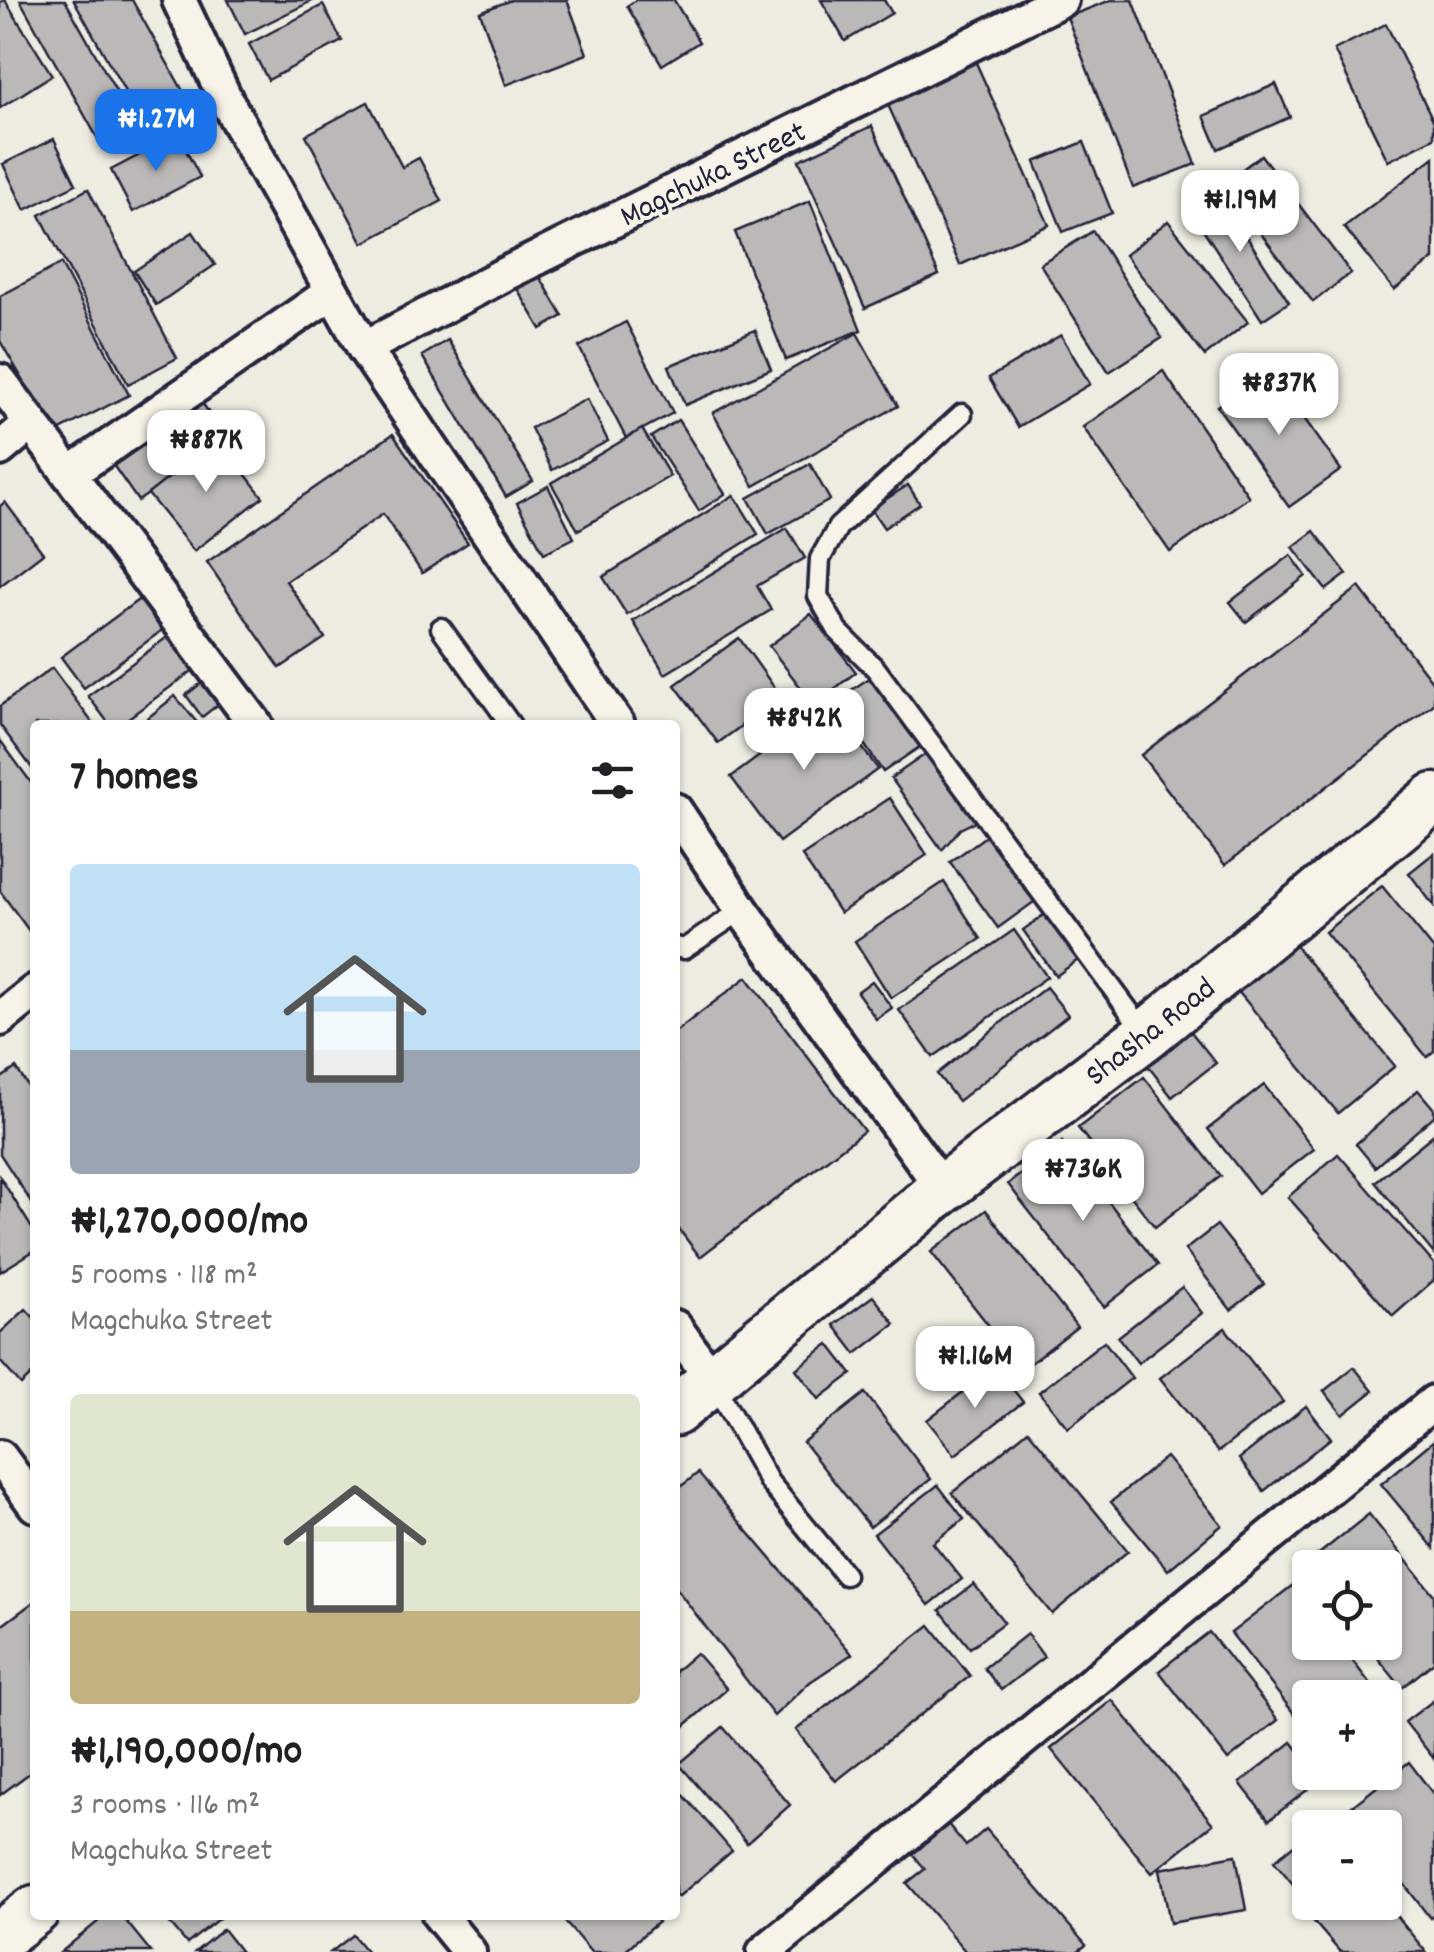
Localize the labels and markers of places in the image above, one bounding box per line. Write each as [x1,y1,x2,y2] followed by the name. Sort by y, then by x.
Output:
[75,89,237,174] pin: ₦1.27M
[1159,170,1321,255] pin: ₦1.19M
[1209,353,1349,438] pin: ₦837K
[136,410,276,495] pin: ₦887K
[734,688,874,773] pin: ₦842K
[1013,1139,1153,1224] pin: ₦736K
[894,1326,1056,1411] pin: ₦1.16M

